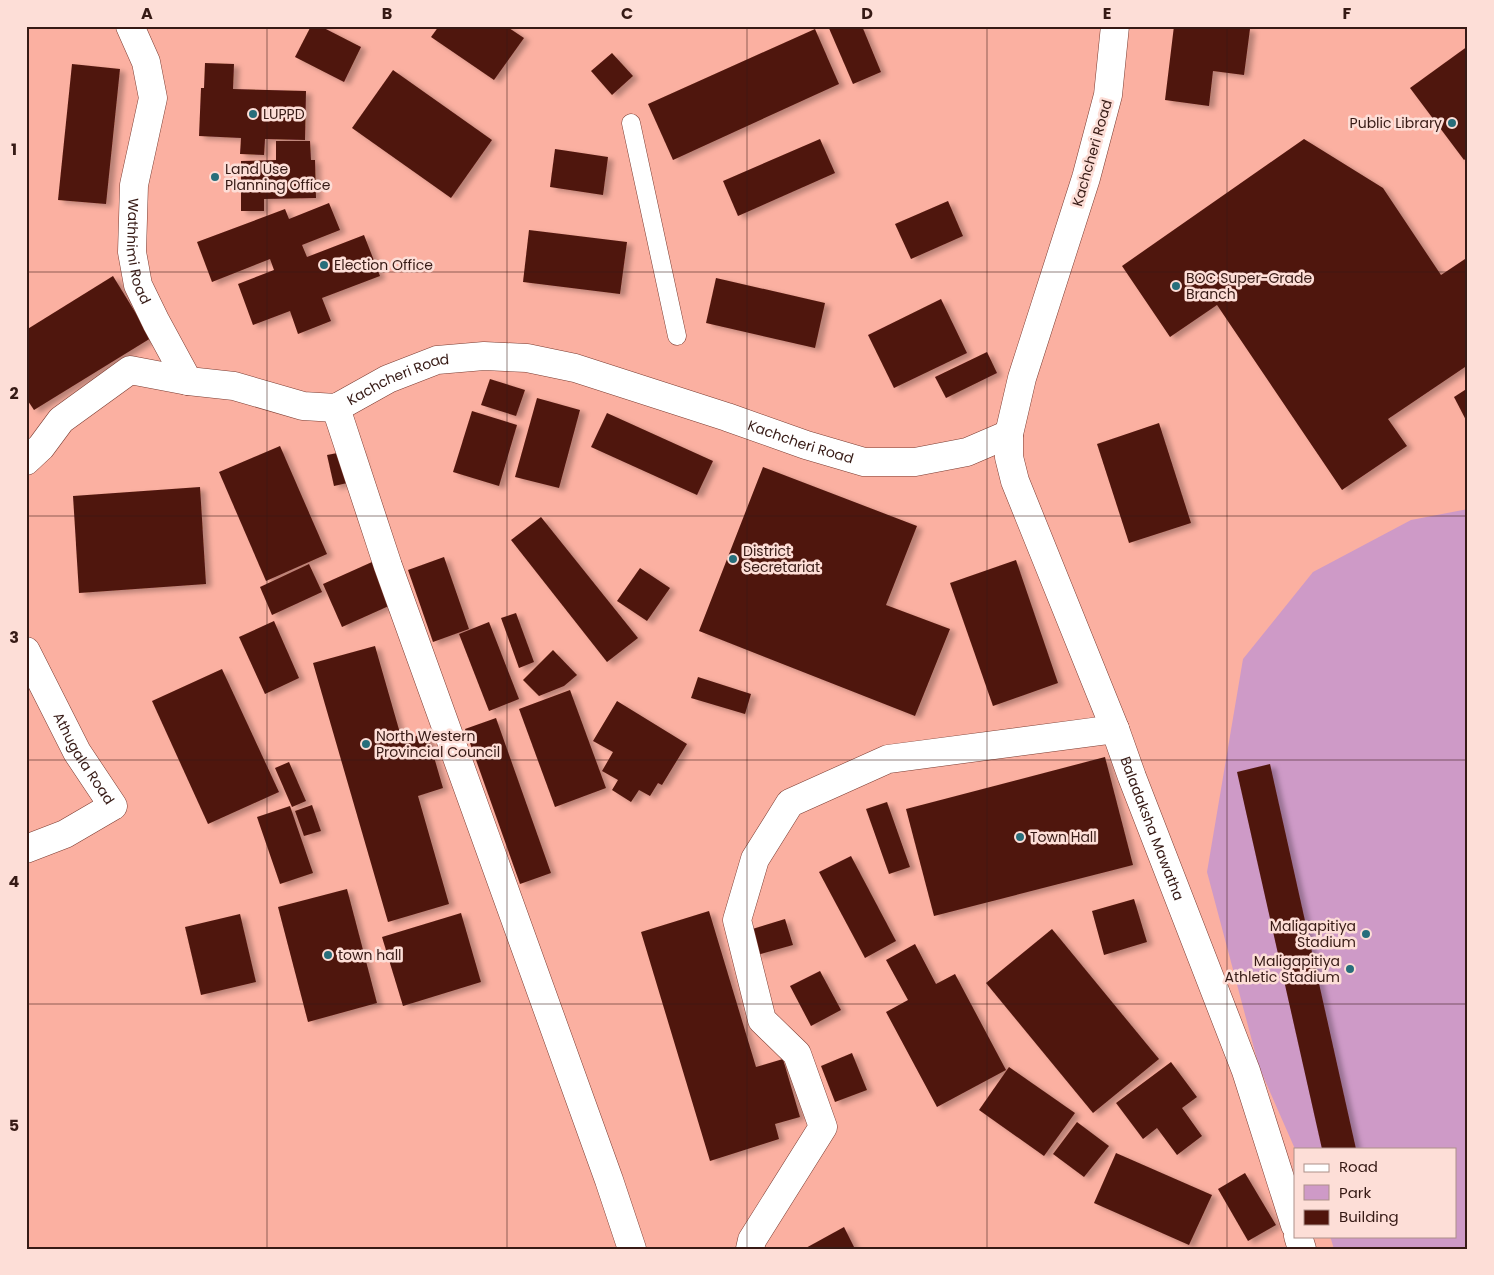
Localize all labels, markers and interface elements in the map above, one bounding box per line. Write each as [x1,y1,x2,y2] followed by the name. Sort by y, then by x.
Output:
[141,2,153,25] text: A
[382,2,392,25] text: B
[621,2,633,25] text: C
[861,2,873,25] text: D
[1103,2,1111,25] text: E
[1343,2,1352,25] text: F
[1067,97,1117,209] street label: Kachcheri Road
[263,104,305,124] place label: LUPPD
[247,108,259,120] marker: LUPPD
[1350,113,1442,133] place label: Public Library
[1446,117,1458,129] marker: Public Library
[11,138,17,161] text: 1
[225,159,331,195] place label: Land Use Planning Office
[209,171,221,183] marker: Land Use Planning Office
[121,198,156,307] street label: Wathhimi Road
[334,255,433,275] place label: Election Office
[318,259,330,271] marker: Election Office
[1186,268,1312,304] place label: BOC Super-Grade Branch
[1170,280,1182,292] marker: BOC Super-Grade Branch
[343,349,450,410] street label: Kachcheri Road
[9,382,19,405] text: 2
[745,415,856,468] street label: Kachcheri Road
[743,541,820,577] place label: District Secretariat
[727,553,739,565] marker: District Secretariat
[9,626,19,649] text: 3
[49,709,119,808] street label: Athugala Road
[376,726,500,762] place label: North Western Provincial Council
[360,738,372,750] marker: North Western Provincial Council
[1116,754,1189,903] street label: Baladaksha Mawatha
[1030,827,1097,847] place label: Town Hall
[1014,831,1026,843] marker: Town Hall
[9,870,20,893] text: 4
[1270,916,1356,952] place label: Maligapitiya Stadium
[1360,928,1372,940] marker: Maligapitiya Stadium
[338,945,402,965] place label: town hall
[322,949,334,961] marker: town hall
[1225,951,1340,987] place label: Maligapitiya Athletic Stadium
[1344,963,1356,975] marker: Maligapitiya Athletic Stadium
[9,1114,19,1137] text: 5
[1294,1148,1456,1238] legend
[1339,1156,1378,1177] text: Road
[1339,1182,1371,1203] text: Park
[1339,1206,1399,1227] text: Building

